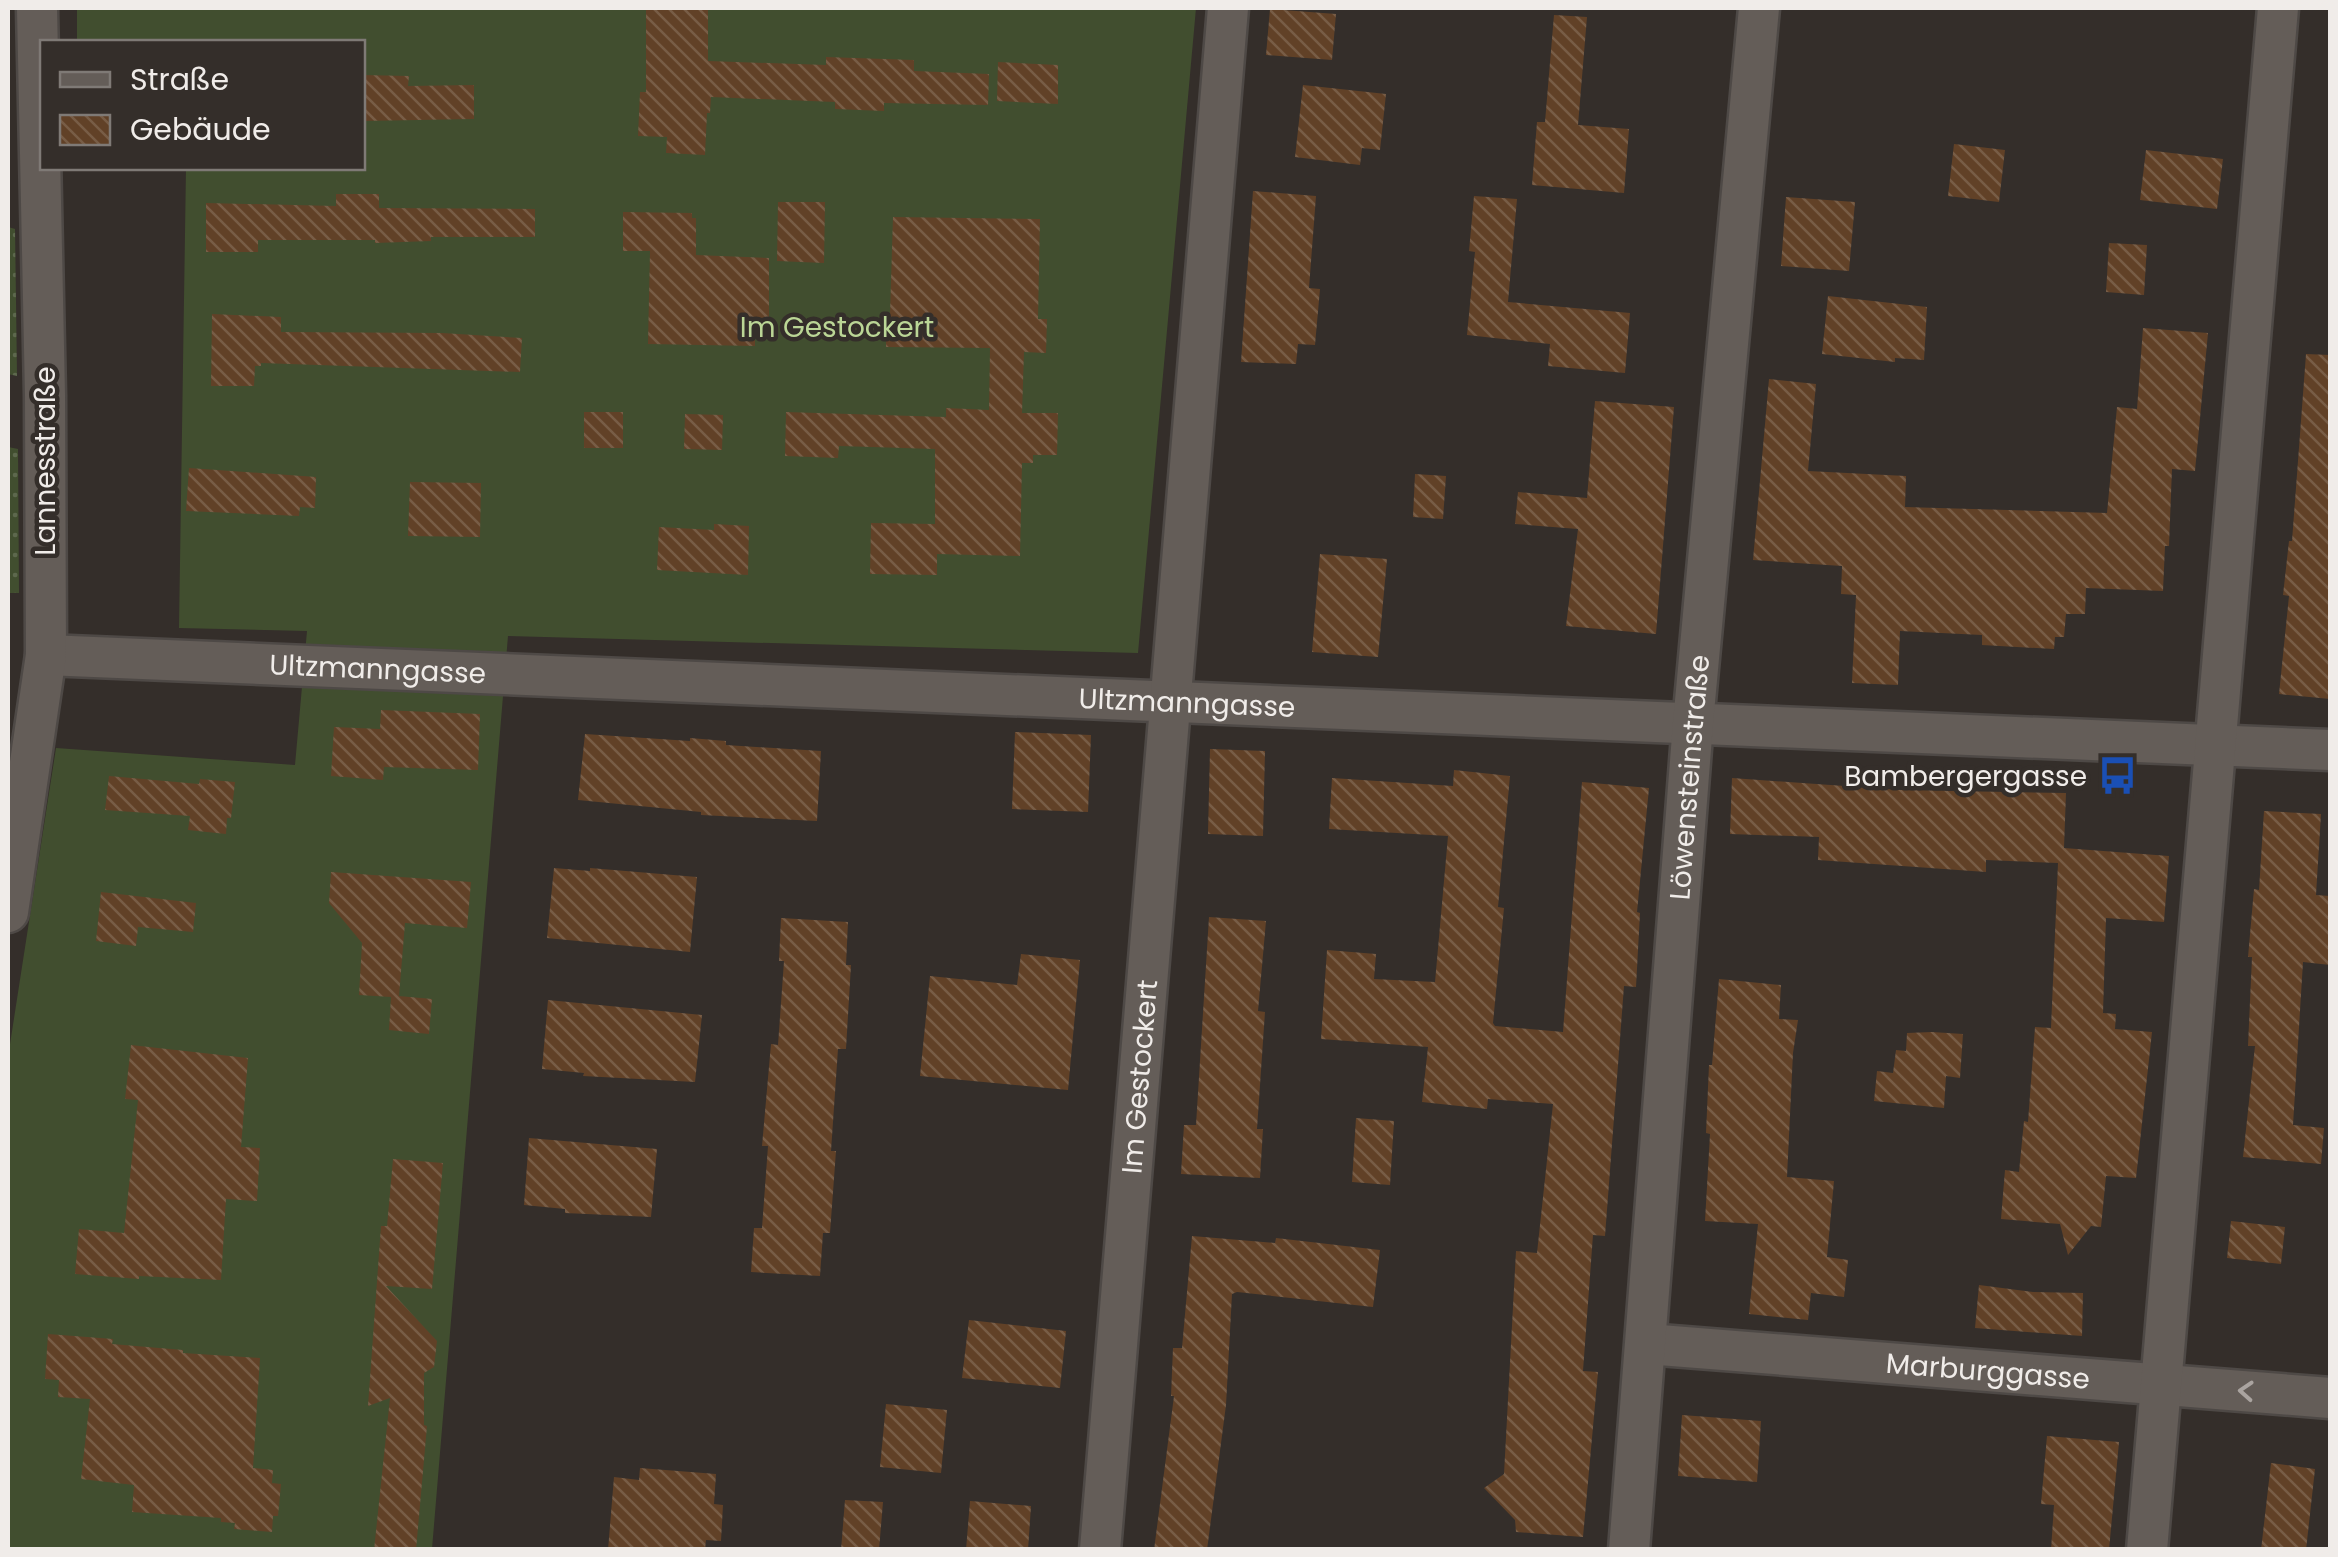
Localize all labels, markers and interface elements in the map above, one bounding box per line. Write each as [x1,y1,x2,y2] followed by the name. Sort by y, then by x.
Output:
[40,40,365,170] legend
[130,58,229,101] text: Straße
[130,108,271,151] text: Gebäude
[740,308,934,347] park label: Im Gestockert
[26,366,65,556] street label: Lannesstraße
[269,645,487,693] street label: Ultzmanngasse
[1660,653,1719,901] street label: Löwensteinstraße
[1078,678,1296,726] street label: Ultzmanngasse
[2096,755,2138,797] bus stop icon: Bambergergasse
[1844,757,2087,796] place label: Bambergergasse
[1112,978,1167,1175] street label: Im Gestockert
[1885,1343,2091,1398] street label: Marburggasse
[2237,1381,2253,1403] one-way arrow

